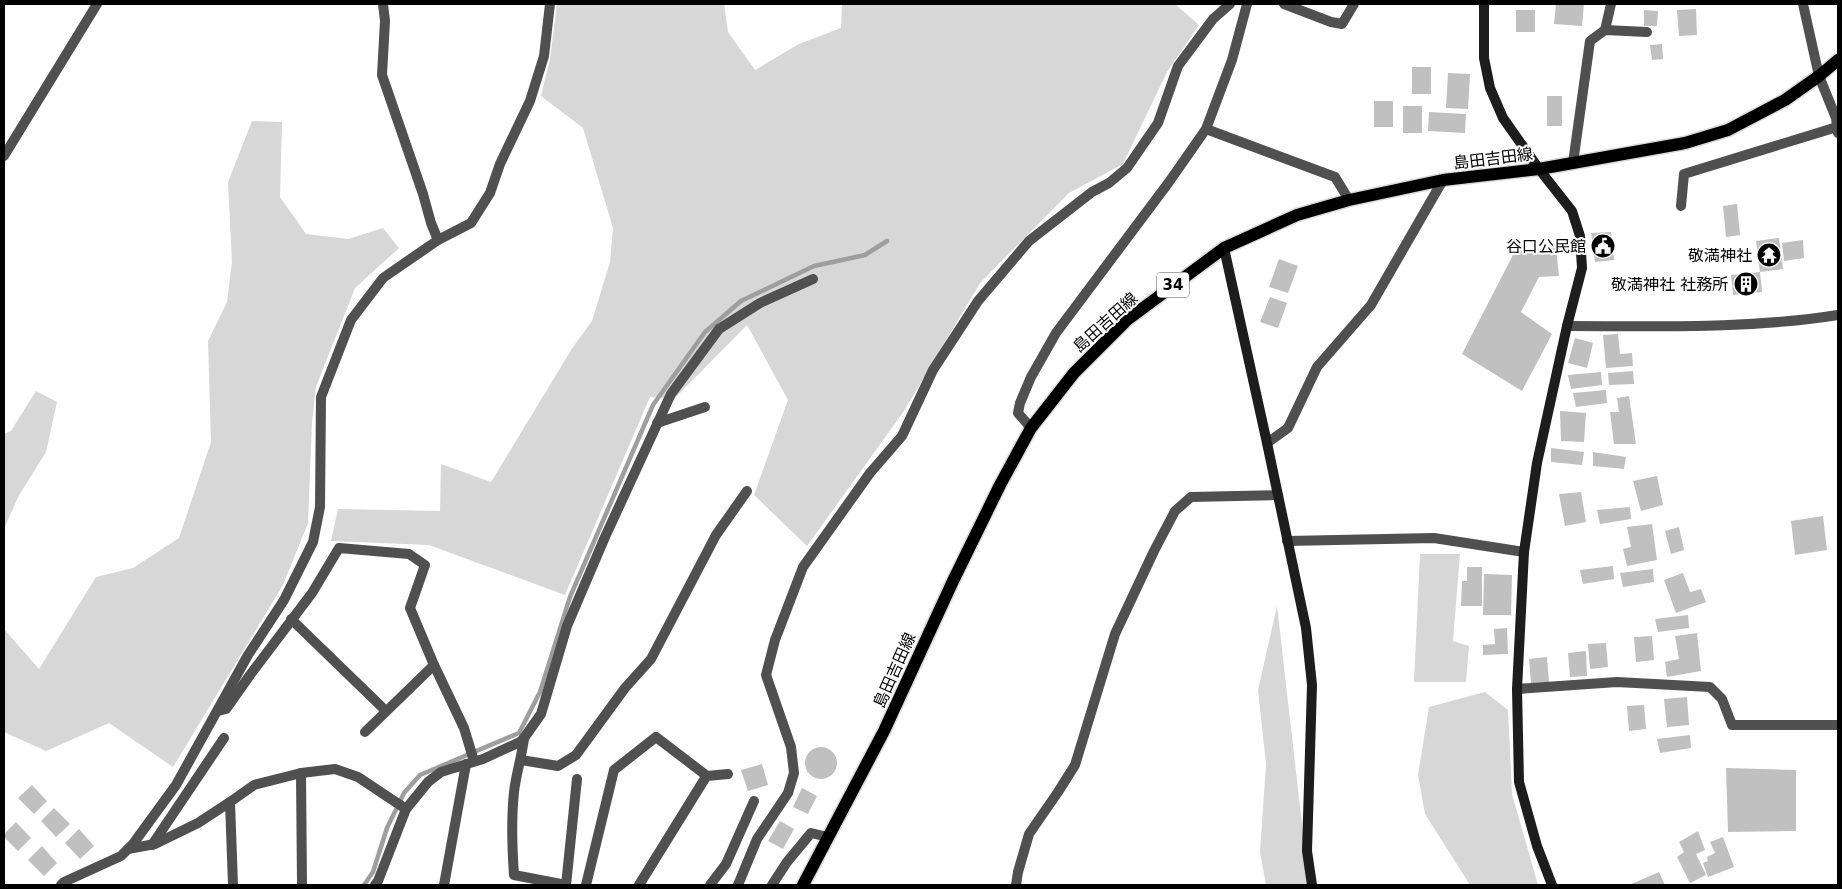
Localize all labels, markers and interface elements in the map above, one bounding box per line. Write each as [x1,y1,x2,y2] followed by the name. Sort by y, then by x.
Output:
[1452,144,1534,173] street label: 島田吉田線
[1590,233,1616,259] public building icon: 谷口公民館
[1506,237,1586,256] place label: 谷口公民館
[1756,242,1782,268] temple icon: 敬満神社
[1688,246,1752,265] place label: 敬満神社
[1733,271,1759,297] building icon: 敬満神社 社務所
[1157,272,1189,298] road number: 34
[1611,275,1728,294] place label: 敬満神社 社務所
[1069,289,1141,356] street label: 島田吉田線
[870,630,919,711] street label: 島田吉田線

